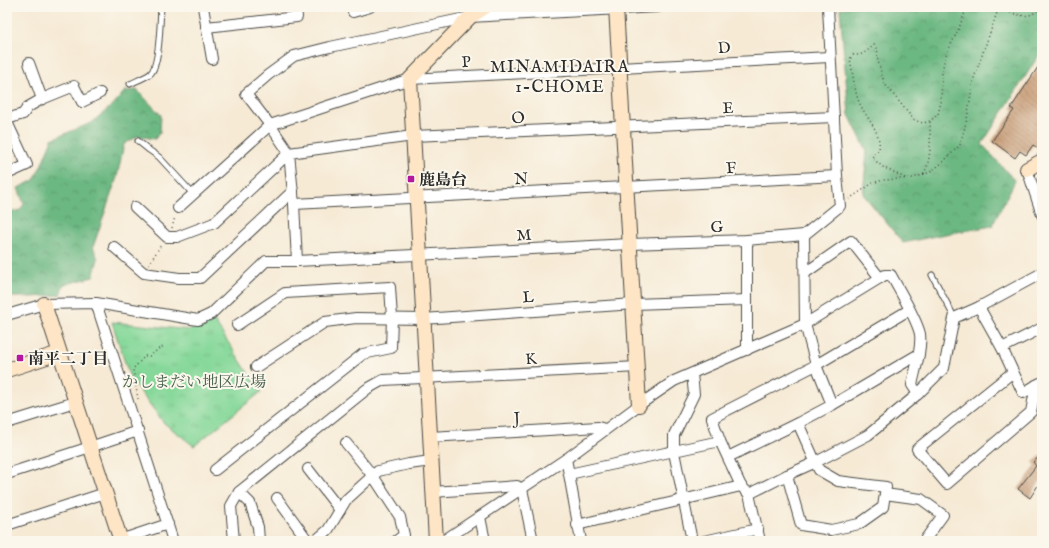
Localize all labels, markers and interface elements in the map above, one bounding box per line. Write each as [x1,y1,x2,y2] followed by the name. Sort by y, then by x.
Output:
[717,39,731,59] street label: D
[461,53,471,73] street label: P
[490,57,630,98] district label: MINAMIDAIRA 1-CHOME
[722,99,734,119] street label: E
[511,109,525,129] street label: O
[726,159,737,179] street label: F
[514,170,529,190] street label: N
[419,171,467,191] place label: 鹿島台
[406,174,416,184] marker: 鹿島台
[710,218,724,238] street label: G
[516,226,532,246] street label: M
[522,288,535,308] street label: L
[28,350,108,370] place label: 南平二丁目
[525,350,538,370] street label: K
[15,353,25,363] marker: 南平二丁目
[122,373,266,393] park label: かしまだい地区広場
[511,409,521,429] street label: J

